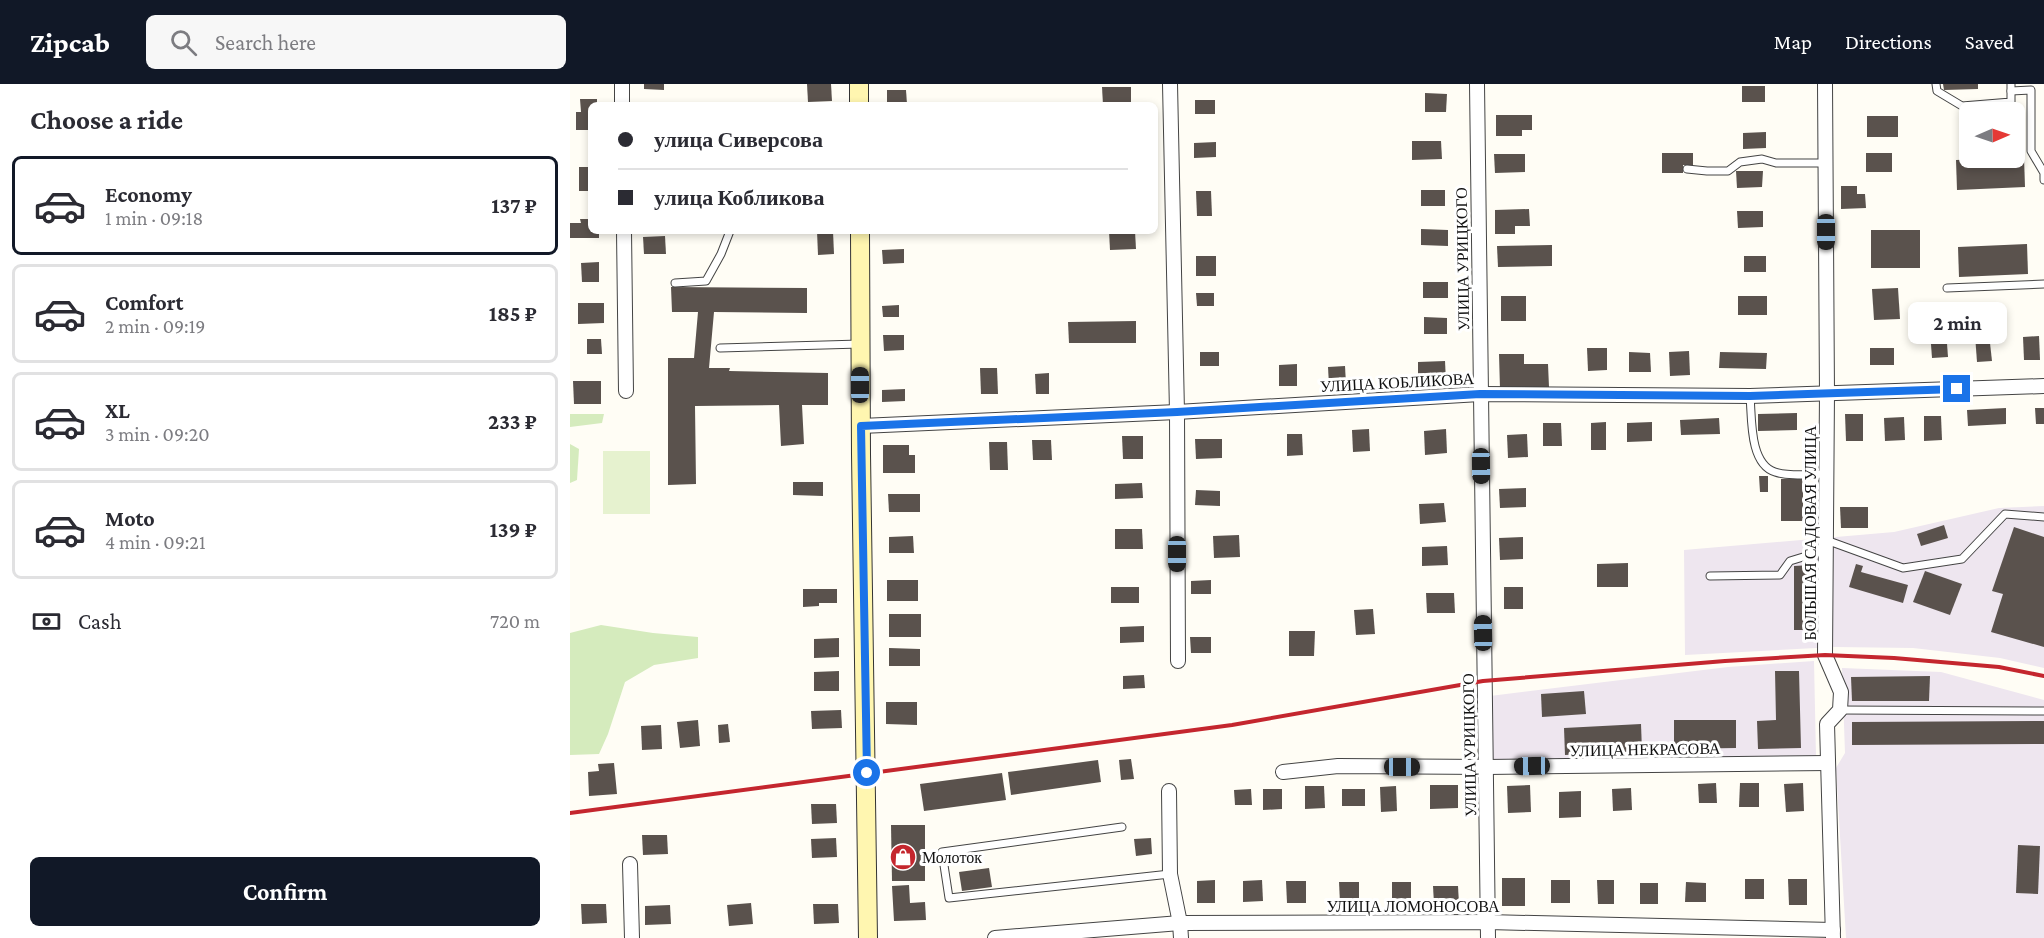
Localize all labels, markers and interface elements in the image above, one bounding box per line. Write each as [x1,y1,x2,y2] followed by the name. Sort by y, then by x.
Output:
[146,15,566,69] search box
[167,26,200,59] icon: search
[30,27,110,58] text: Zipcab
[215,30,316,55] text: Search here
[1774,30,1812,54] text: Map
[1845,30,1932,54] text: Directions
[1965,30,2014,54] text: Saved
[1959,102,2025,168] north arrow
[1959,102,2025,168] map controls
[30,105,183,135] text: Choose a ride
[654,127,823,152] text: улица Сиверсова
[33,179,87,233] icon: car
[105,182,192,207] text: Economy
[654,185,824,210] text: улица Кобликова
[1453,187,1473,331] street label: УЛИЦА УРИЦКОГО
[491,193,537,218] text: 137 ₽
[105,207,203,229] text: 1 min · 09:18
[1817,214,1835,250] car
[33,287,87,341] icon: car
[105,290,183,315] text: Comfort
[489,301,537,326] text: 185 ₽
[1908,302,2006,344] callout: 2 min
[1933,312,1982,334] text: 2 min
[105,315,205,337] text: 2 min · 09:19
[851,367,869,403] car
[1320,370,1475,396] street label: УЛИЦА КОБЛИКОВА
[1943,375,1970,402] route end
[33,395,87,449] icon: car
[105,398,130,423] text: XL
[488,409,537,434] text: 233 ₽
[105,423,209,445] text: 3 min · 09:20
[1802,425,1820,641] street label: БОЛЬШАЯ САДОВАЯ УЛИЦА
[1472,448,1490,484] car
[33,503,87,557] icon: car
[105,506,155,531] text: Moto
[490,517,537,542] text: 139 ₽
[105,531,206,553] text: 4 min · 09:21
[1168,536,1186,572] car
[30,605,63,638] icon: cash
[78,609,122,634] text: Cash
[490,610,540,632] text: 720 m
[1474,615,1492,651] car
[1460,673,1480,817] street label: УЛИЦА УРИЦКОГО
[1569,740,1721,760] street label: УЛИЦА НЕКРАСОВА
[1514,757,1550,775] car
[1384,758,1420,776] car
[853,759,880,786] route start
[888,842,918,872] shop icon: Молоток
[922,849,982,866] place label: Молоток
[30,857,540,926] button: Confirm
[1327,898,1500,916] street label: УЛИЦА ЛОМОНОСОВА

